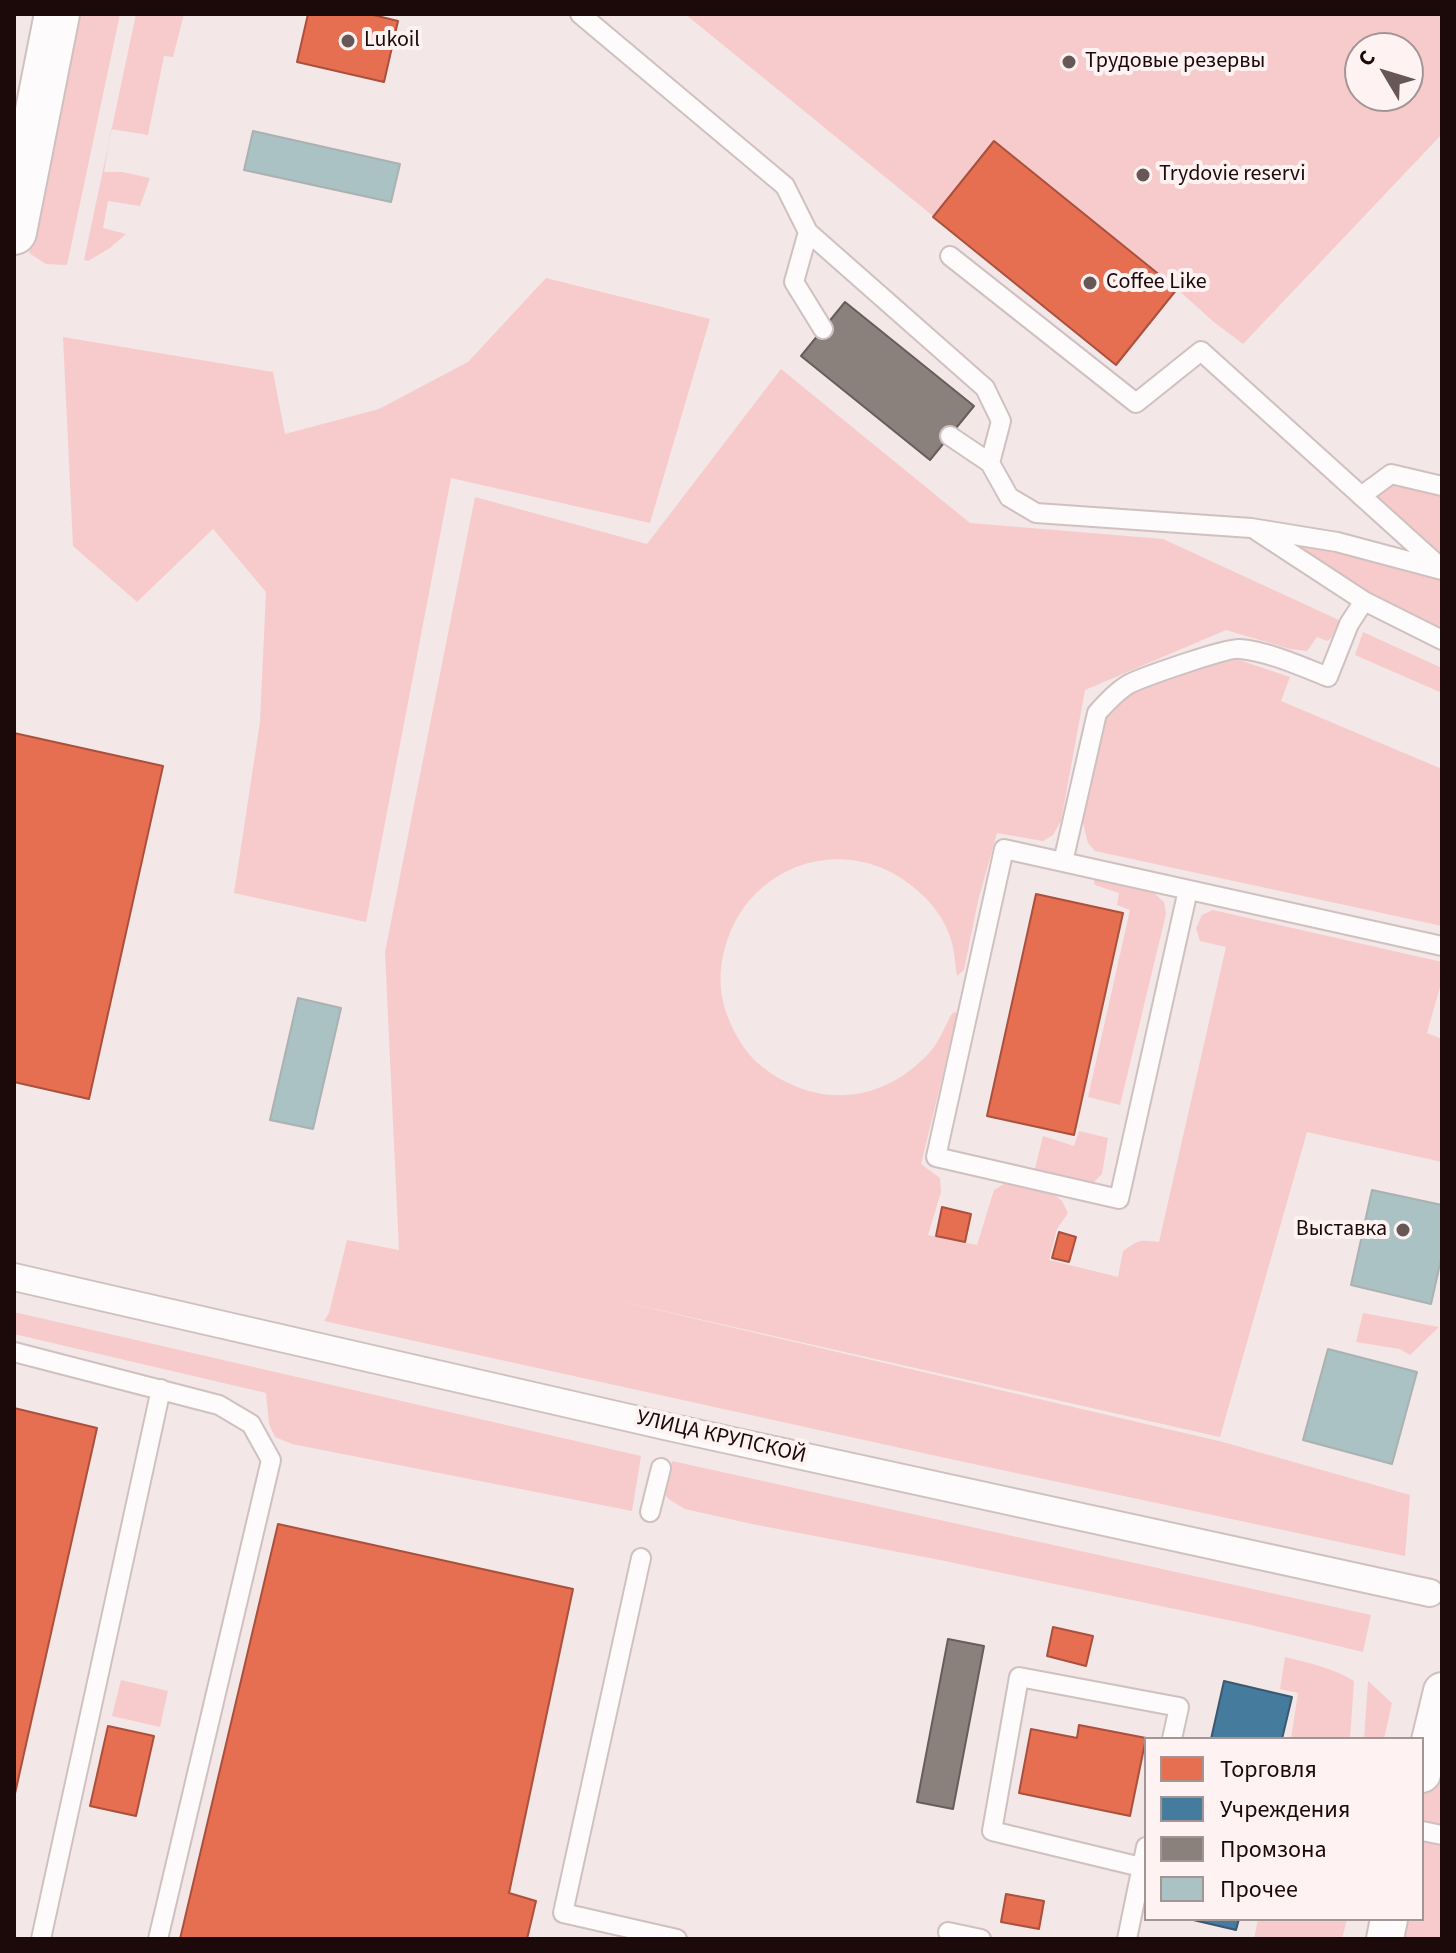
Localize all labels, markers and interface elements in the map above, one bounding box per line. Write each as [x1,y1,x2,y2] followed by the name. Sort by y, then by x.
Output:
[364,28,420,54] place label: Lukoil
[339,32,357,50] marker: Lukoil
[1344,32,1424,112] north arrow
[1350,44,1383,73] text: С
[1085,49,1265,75] place label: Трудовые резервы
[1060,53,1078,71] marker: Трудовые резервы
[1159,162,1306,188] place label: Trydovie reservi
[1134,166,1152,184] marker: Trydovie reservi
[1106,270,1207,296] place label: Coffee Like
[1081,274,1099,292] marker: Coffee Like
[1296,1217,1387,1243] place label: Выставка
[1394,1221,1412,1239] marker: Выставка
[634,1406,808,1470] street label: УЛИЦА КРУПСКОЙ
[1144,1737,1424,1921] legend
[1220,1752,1317,1787] text: Торговля
[1220,1792,1350,1827] text: Учреждения
[1220,1832,1327,1867] text: Промзона
[1220,1872,1298,1907] text: Прочее

